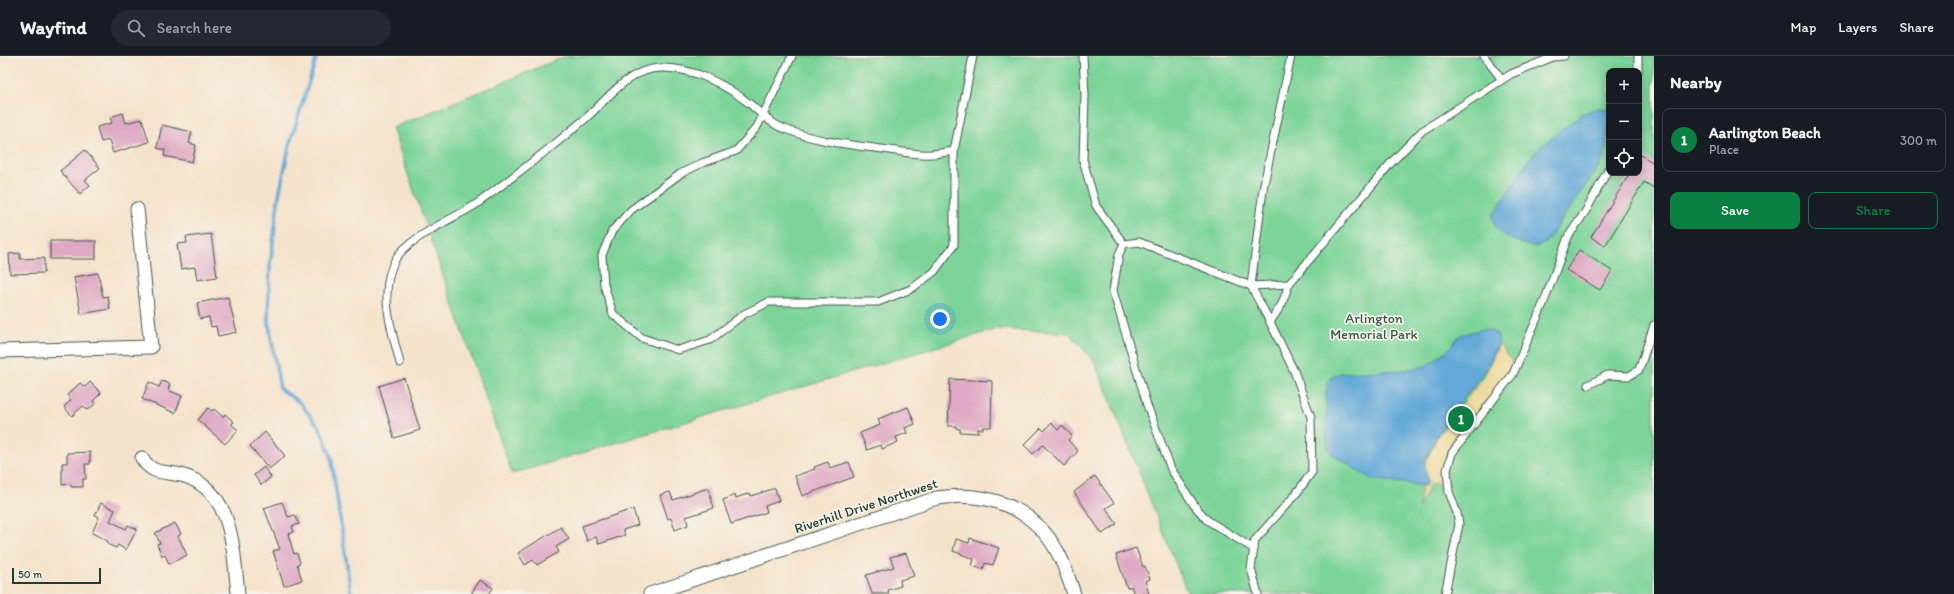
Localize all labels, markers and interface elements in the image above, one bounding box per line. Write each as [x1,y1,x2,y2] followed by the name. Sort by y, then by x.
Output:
[111,10,391,46] search box
[20,16,87,39] text: Wayfind
[125,17,147,39] icon: search
[157,19,232,37] text: Search here
[1791,19,1816,36] text: Map
[1838,19,1877,36] text: Layers
[1899,19,1934,36] text: Share
[1606,68,1642,176] map controls
[1606,68,1642,104] button: +
[1670,72,1722,92] text: Nearby
[1606,104,1642,140] button: −
[1709,124,1821,142] text: Aarlington Beach
[1681,133,1687,148] text: 1
[1900,133,1937,148] text: 300 m
[1606,140,1642,176] button: locate
[1709,142,1739,157] text: Place
[1670,192,1800,229] button: Save
[1808,192,1938,229] button: Share
[930,309,950,329] your location
[1330,310,1418,343] park label: Arlington Memorial Park
[1448,404,1474,434] pin: 1
[792,475,940,537] street label: Riverhill Drive Northwest
[12,566,101,585] scale bar
[18,568,42,581] text: 50 m

